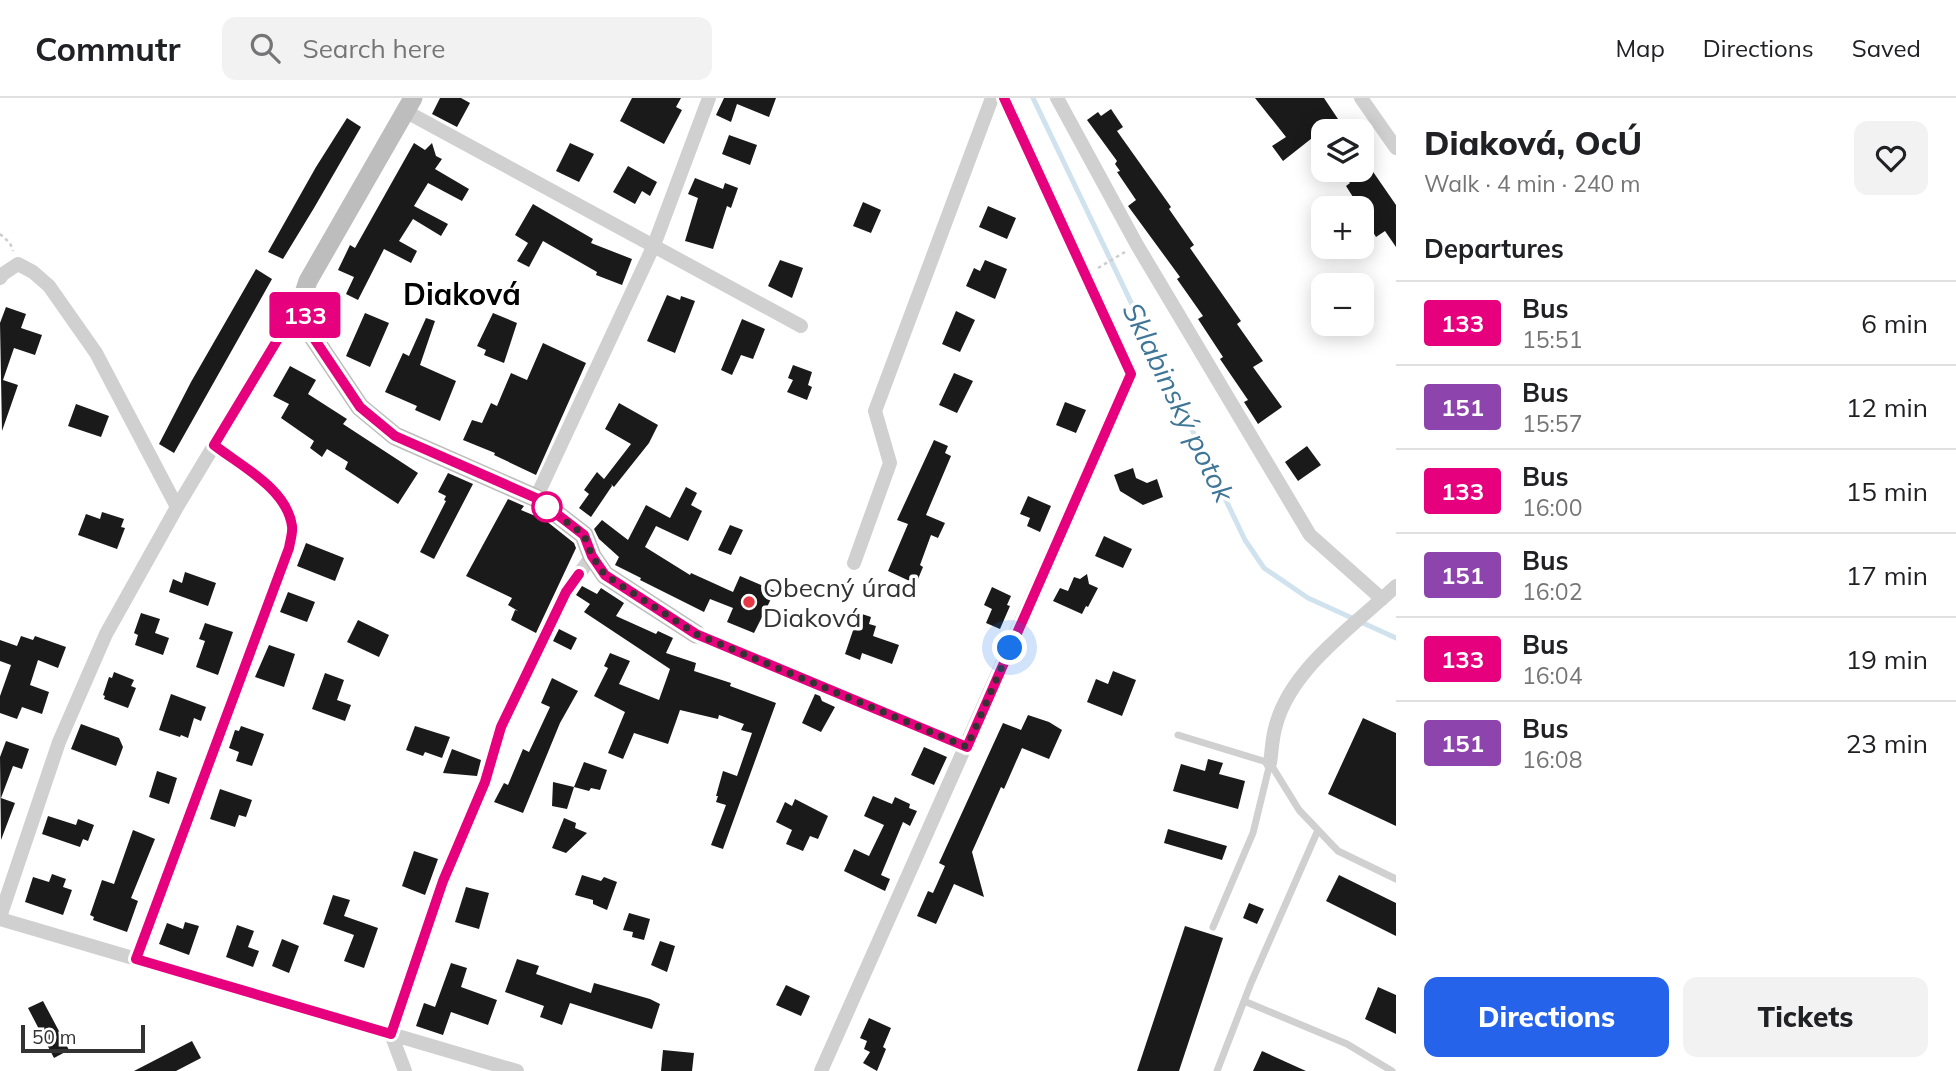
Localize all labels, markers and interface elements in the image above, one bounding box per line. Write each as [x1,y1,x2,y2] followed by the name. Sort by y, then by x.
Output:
[222,17,712,80] search box
[35,28,180,69] text: Commutr
[246,29,284,67] icon: search
[302,32,445,65] text: Search here
[1615,33,1665,63] text: Map
[1703,33,1814,63] text: Directions
[1852,33,1921,63] text: Saved
[1311,119,1374,336] map controls
[1311,119,1374,182] button: layers
[1854,121,1928,195] button: heart
[1424,122,1642,163] text: Diaková, OcÚ
[1424,169,1641,198] text: Walk · 4 min · 240 m
[1311,196,1374,259] button: +
[1424,232,1564,265] text: Departures
[1311,273,1374,336] button: −
[403,275,521,313] district label: Diaková
[265,292,345,338] line badge: 133
[1522,292,1568,325] text: Bus
[1115,296,1243,509] water label: Sklabinský potok
[283,300,327,330] text: 133
[1861,307,1928,340] text: 6 min
[1441,308,1484,338] text: 133
[1522,325,1582,354] text: 15:51
[1522,376,1568,409] text: Bus
[1846,391,1928,424] text: 12 min
[1441,392,1484,422] text: 151
[1522,409,1582,438] text: 15:57
[1522,460,1568,493] text: Bus
[1846,475,1928,508] text: 15 min
[1441,476,1484,506] text: 133
[532,492,562,522] unlabelled marker
[1522,493,1582,522] text: 16:00
[1522,544,1568,577] text: Bus
[1846,559,1928,592] text: 17 min
[1441,560,1484,590] text: 151
[763,571,917,634] place label: Obecný úrad Diaková
[1522,577,1582,606] text: 16:02
[741,594,757,610] marker: Obecný úrad Diaková
[1522,628,1568,661] text: Bus
[992,630,1027,665] your location
[1846,643,1928,676] text: 19 min
[1441,644,1484,674] text: 133
[1522,661,1582,690] text: 16:04
[1522,712,1568,745] text: Bus
[1846,727,1928,760] text: 23 min
[1441,728,1484,758] text: 151
[1522,745,1582,774] text: 16:08
[1424,977,1669,1057] button: Directions
[1683,977,1928,1057] button: Tickets
[21,1022,145,1054] scale bar
[32,1025,76,1049] text: 50 m

